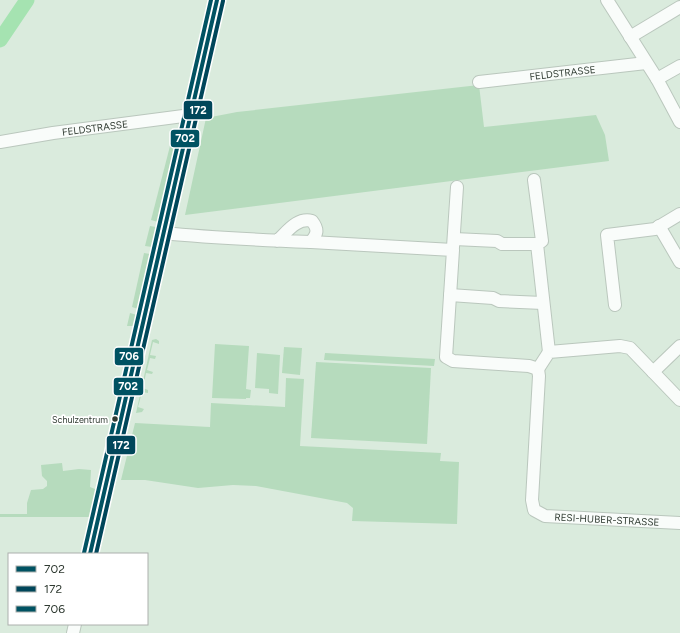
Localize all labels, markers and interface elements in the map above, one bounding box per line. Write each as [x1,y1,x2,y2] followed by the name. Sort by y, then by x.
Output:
[529,63,596,83] street label: FELDSTRASSE
[183,100,213,120] line badge: 172
[189,104,207,117] text: 172
[61,117,129,139] street label: FELDSTRASSE
[170,129,200,148] line badge: 702
[175,132,195,145] text: 702
[114,347,144,366] line badge: 706
[119,350,139,363] text: 706
[113,377,144,396] line badge: 702
[118,380,138,393] text: 702
[52,414,108,425] place label: Schulzentrum
[110,414,120,424] marker: Schulzentrum
[106,435,136,455] line badge: 172
[112,439,130,452] text: 172
[554,510,660,529] street label: RESI-HUBER-STRASSE
[8,553,148,625] legend
[44,562,65,576] text: 702
[44,582,62,596] text: 172
[44,602,65,616] text: 706

